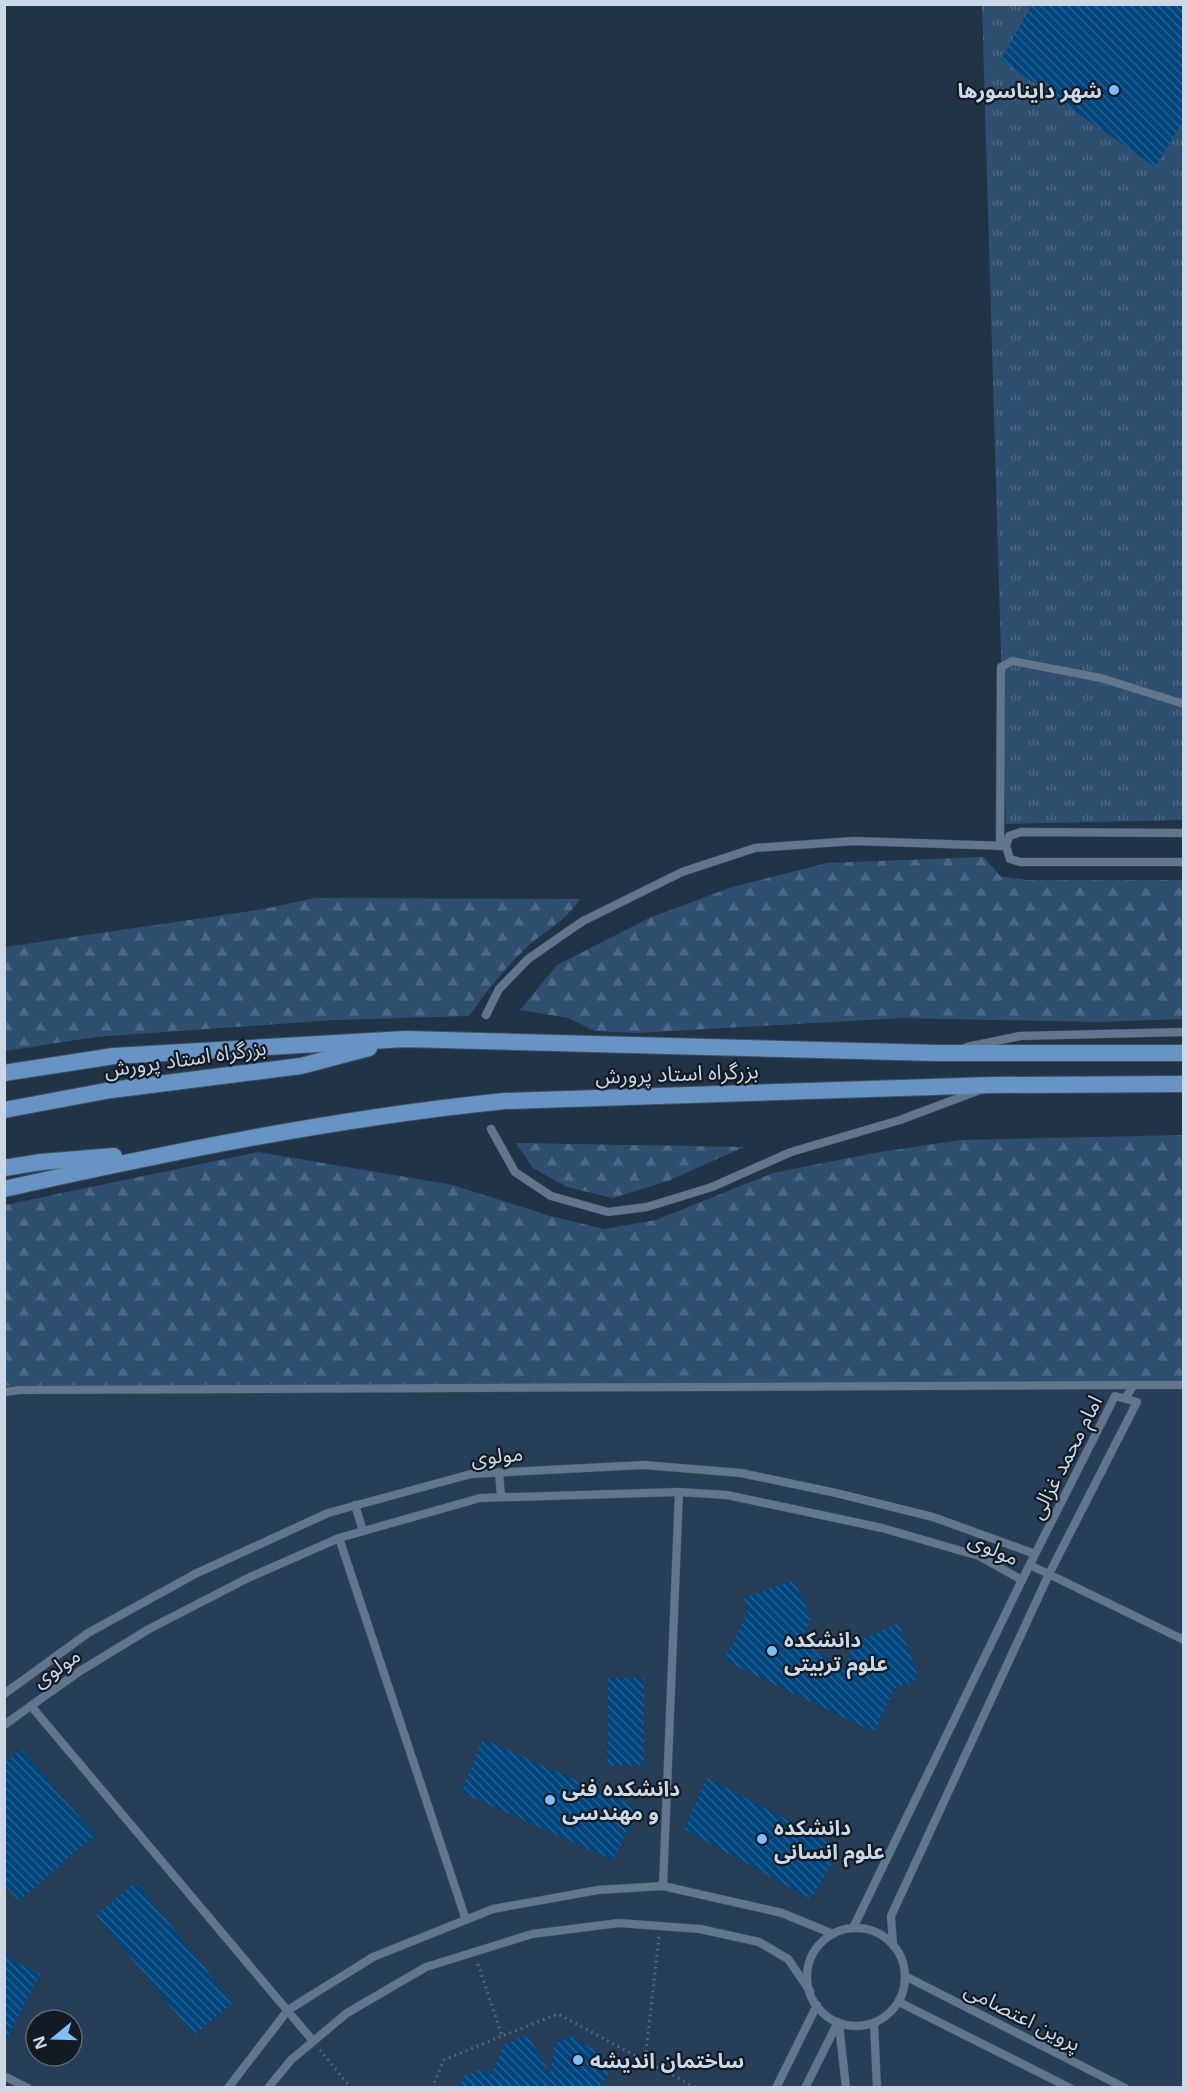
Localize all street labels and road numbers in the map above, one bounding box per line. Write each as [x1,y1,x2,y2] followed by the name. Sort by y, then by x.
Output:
[102,1033,268,1083] street label: بزرگراه استاد پرورش
[595,1056,759,1090] street label: بزرگراه استاد پرورش
[1022,1390,1111,1525] street label: امام محمد غزالی
[470,1438,524,1472] street label: مولوی
[964,1525,1024,1571] street label: مولوی
[26,1641,86,1693] street label: مولوی
[960,1975,1086,2057] street label: پروین اعتصامی

